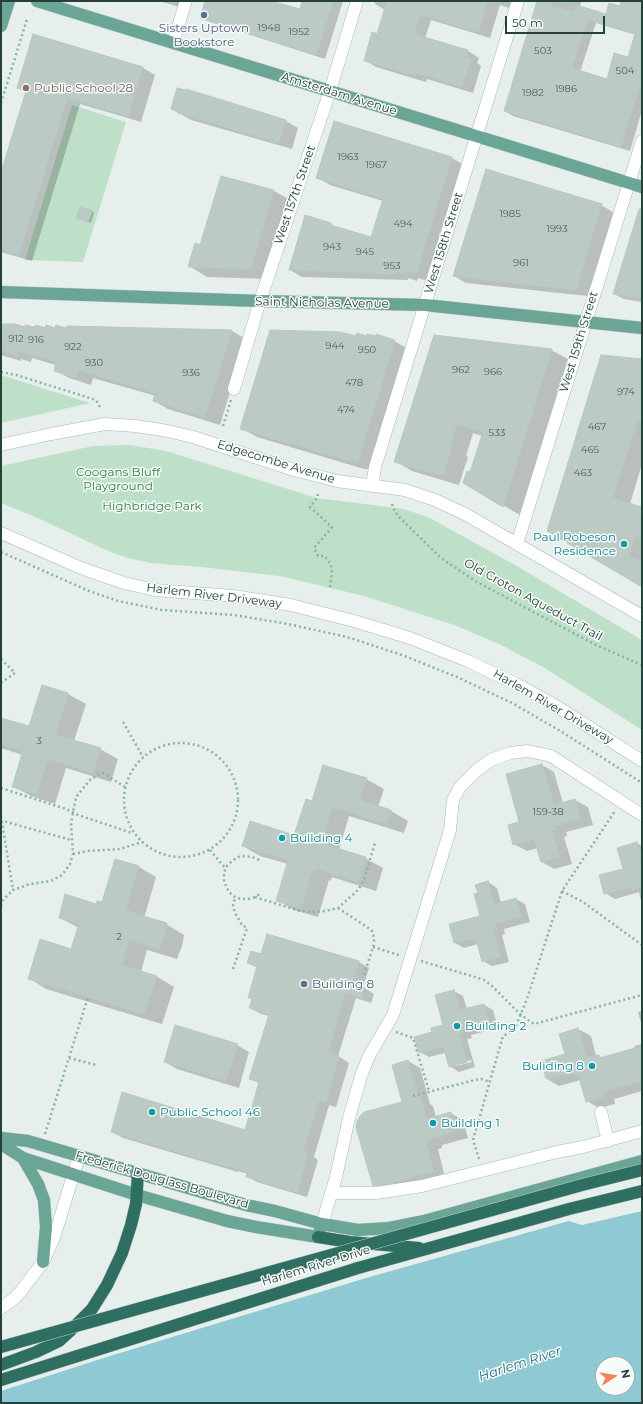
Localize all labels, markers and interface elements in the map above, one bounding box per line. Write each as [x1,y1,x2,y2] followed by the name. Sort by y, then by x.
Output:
[507,8,607,34] scale bar
[199,10,209,20] marker: Sisters Uptown Bookstore
[512,15,543,30] text: 50 m
[159,21,249,49] place label: Sisters Uptown Bookstore
[258,22,280,34] house number: 1948
[289,26,309,38] house number: 1952
[534,45,552,57] house number: 503
[616,65,634,77] house number: 504
[279,70,399,118] street label: Amsterdam Avenue
[34,81,133,95] place label: Public School 28
[21,83,31,93] marker: Public School 28
[555,83,577,95] house number: 1986
[522,87,544,99] house number: 1982
[271,143,319,247] street label: West 157th Street
[337,151,359,163] house number: 1963
[365,159,387,171] house number: 1967
[422,191,466,295] street label: West 158th Street
[499,208,521,220] house number: 1985
[393,218,413,230] house number: 494
[546,223,568,235] house number: 1993
[323,241,341,253] house number: 943
[356,246,374,258] house number: 945
[513,257,529,269] house number: 961
[383,260,401,272] house number: 953
[557,290,601,394] street label: West 159th Street
[255,295,389,311] street label: Saint Nicholas Avenue
[8,333,24,345] house number: 912
[28,334,44,346] house number: 916
[325,340,345,352] house number: 944
[64,341,82,353] house number: 922
[358,344,376,356] house number: 950
[85,357,103,369] house number: 930
[452,364,470,376] house number: 962
[484,366,502,378] house number: 966
[182,367,200,379] house number: 936
[345,377,363,389] house number: 478
[617,386,635,398] house number: 974
[337,404,355,416] house number: 474
[588,421,606,433] house number: 467
[489,427,505,439] house number: 533
[215,437,337,487] street label: Edgecombe Avenue
[581,444,599,456] house number: 465
[76,465,160,493] park label: Coogans Bluff Playground
[574,467,592,479] house number: 463
[102,499,202,513] park label: Highbridge Park
[533,530,616,558] place label: Paul Robeson Residence
[619,539,629,549] marker: Paul Robeson Residence
[461,556,605,644] street label: Old Croton Aqueduct Trail
[145,581,283,611] street label: Harlem River Driveway
[490,667,616,747] street label: Harlem River Driveway
[36,735,42,747] house number: 3
[532,806,564,818] house number: 159-38
[290,831,352,845] place label: Building 4
[277,833,287,843] marker: Building 4
[116,931,122,943] house number: 2
[312,977,374,991] place label: Building 8
[299,979,309,989] marker: Building 8
[465,1019,526,1033] place label: Building 2
[452,1021,462,1031] marker: Building 2
[522,1059,584,1073] place label: Buliding 8
[587,1061,597,1071] marker: Buliding 8
[160,1105,260,1119] place label: Public School 46
[147,1107,157,1117] marker: Public School 46
[441,1116,500,1130] place label: Building 1
[428,1118,438,1128] marker: Building 1
[74,1148,250,1212] street label: Frederick Douglass Boulevard
[260,1243,372,1289] street label: Harlem River Drive
[477,1343,563,1385] water label: Harlem River
[595,1356,635,1396] north arrow
[618,1368,634,1380] text: N

